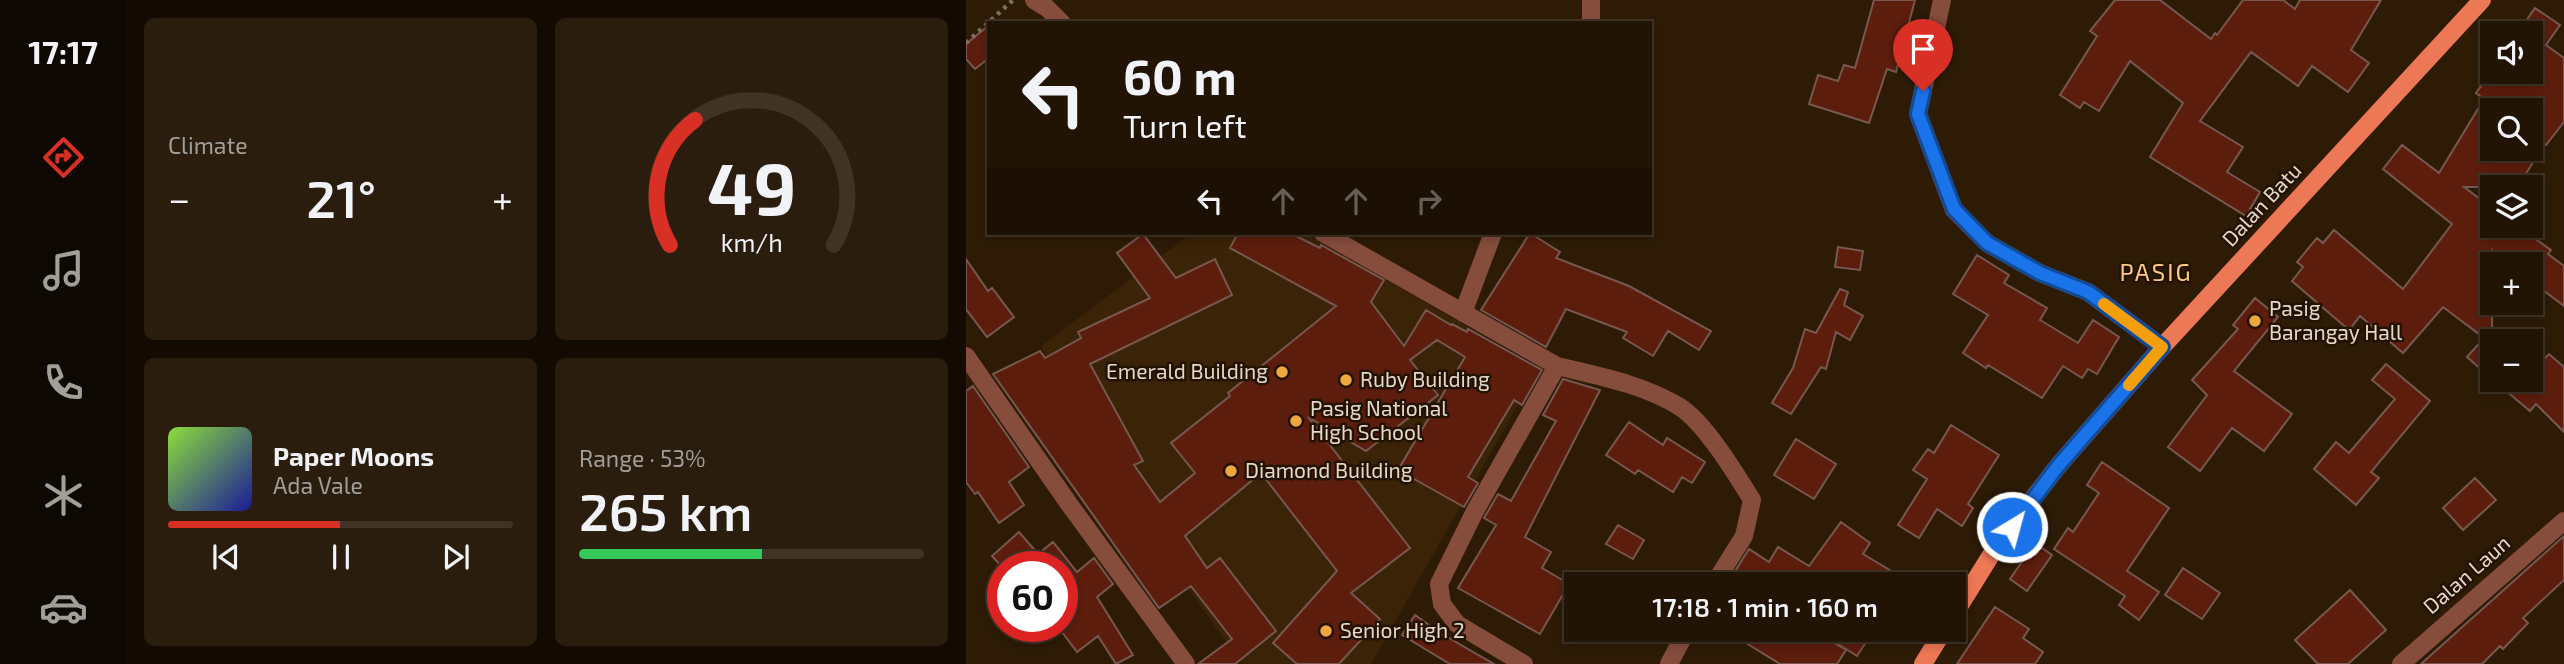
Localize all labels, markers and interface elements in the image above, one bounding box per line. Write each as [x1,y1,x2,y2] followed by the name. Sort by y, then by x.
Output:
[1893,19,1953,91] pin
[2480,21,2543,392] map controls
[2480,21,2543,84] button: sound
[1904,30,1942,68] icon: arrive
[28,32,98,70] text: 17:17
[1123,46,1237,105] text: 60 m
[1008,49,1099,140] icon: left
[2480,98,2543,161] button: search
[1123,106,1247,144] text: Turn left
[168,131,248,159] text: Climate
[39,133,88,182] icon: directions
[707,142,796,230] text: 49
[2216,157,2306,251] street label: Dalan Batu
[306,166,376,228] text: 21°
[168,175,190,221] text: −
[492,175,513,221] text: +
[2480,175,2543,238] button: layers
[1191,182,1229,220] icon: left
[1264,182,1302,220] icon: ahead
[1337,182,1375,220] icon: ahead
[1410,182,1448,220] icon: right
[720,227,783,257] text: km/h
[39,246,88,295] icon: music
[2480,252,2543,315] button: +
[2119,257,2193,286] district label: PASIG
[2269,295,2403,344] place label: Pasig Barangay Hall
[2247,313,2263,329] marker: Pasig Barangay Hall
[2480,329,2543,392] button: −
[39,358,88,407] icon: phone
[1106,358,1268,383] place label: Emerald Building
[1274,364,1290,380] marker: Emerald Building
[1360,366,1490,391] place label: Ruby Building
[1338,372,1354,388] marker: Ruby Building
[1310,395,1448,444] place label: Pasig National High School
[1288,413,1304,429] marker: Pasig National High School
[273,440,434,471] text: Paper Moons
[579,444,706,472] text: Range · 53%
[1245,457,1413,482] place label: Diamond Building
[1223,463,1239,479] marker: Diamond Building
[39,471,88,520] icon: climate
[273,471,363,499] text: Ada Vale
[579,479,752,541] text: 265 km
[1975,490,2049,564] position arrow
[2418,529,2514,618] street label: Dalan Laun
[207,538,245,576] icon: previous
[322,538,360,576] icon: pause
[437,538,475,576] icon: next
[987,551,1078,642] speed limit sign: 60
[39,583,88,632] icon: car
[1652,591,1878,622] text: 17:18 · 1 min · 160 m
[1340,617,1465,642] place label: Senior High 2
[1318,623,1334,639] marker: Senior High 2

